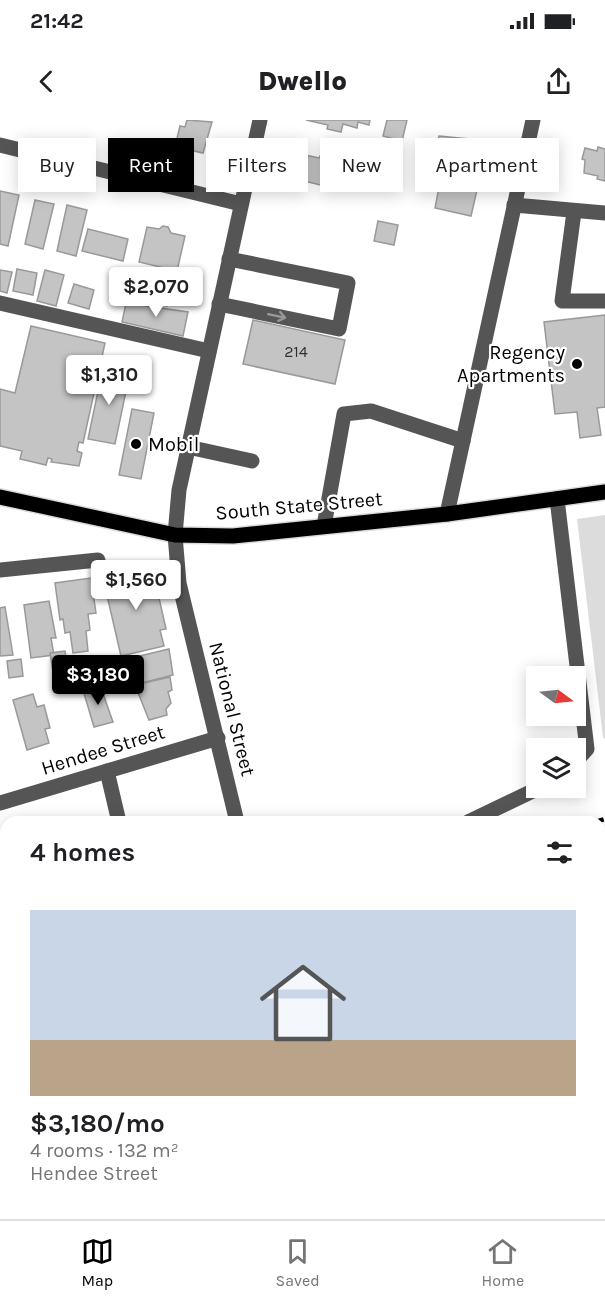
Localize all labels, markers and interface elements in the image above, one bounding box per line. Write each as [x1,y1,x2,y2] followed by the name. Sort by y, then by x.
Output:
[30,8,83,34] text: 21:42
[30,65,63,98] icon: back
[258,65,347,97] text: Dwello
[542,65,575,98] icon: share
[18,138,96,192] chip: Buy
[108,138,194,192] chip: Rent
[206,138,308,192] chip: Filters
[320,138,403,192] chip: New
[415,138,559,192] chip: Apartment
[107,267,205,318] pin: $2,070
[123,275,189,298] text: $2,070
[266,311,286,322] one-way arrow
[457,341,565,387] place label: Regency Apartments
[284,342,308,361] house number: 214
[60,355,158,406] pin: $1,310
[570,357,584,371] marker: Regency Apartments
[80,363,138,386] text: $1,310
[148,433,199,456] place label: Mobil
[129,437,143,451] marker: Mobil
[215,487,384,525] street label: South State Street
[87,560,185,611] pin: $1,560
[105,568,167,591] text: $1,560
[204,640,260,779] street label: National Street
[49,655,147,706] pin: $3,180
[66,663,130,686] text: $3,180
[526,666,586,726] north arrow
[526,666,586,798] map controls
[39,720,168,780] street label: Hendee Street
[526,738,586,798] button: layers
[543,836,576,869] icon: filters
[30,837,135,868] text: 4 homes
[249,949,357,1057] icon: home
[30,1108,165,1139] text: $3,180/mo
[30,1139,179,1162] text: 4 rooms · 132 m²
[30,1162,158,1185] text: Hendee Street
[81,1235,114,1290] tab: Map
[276,1235,320,1290] tab: Saved
[482,1235,524,1290] tab: Home

